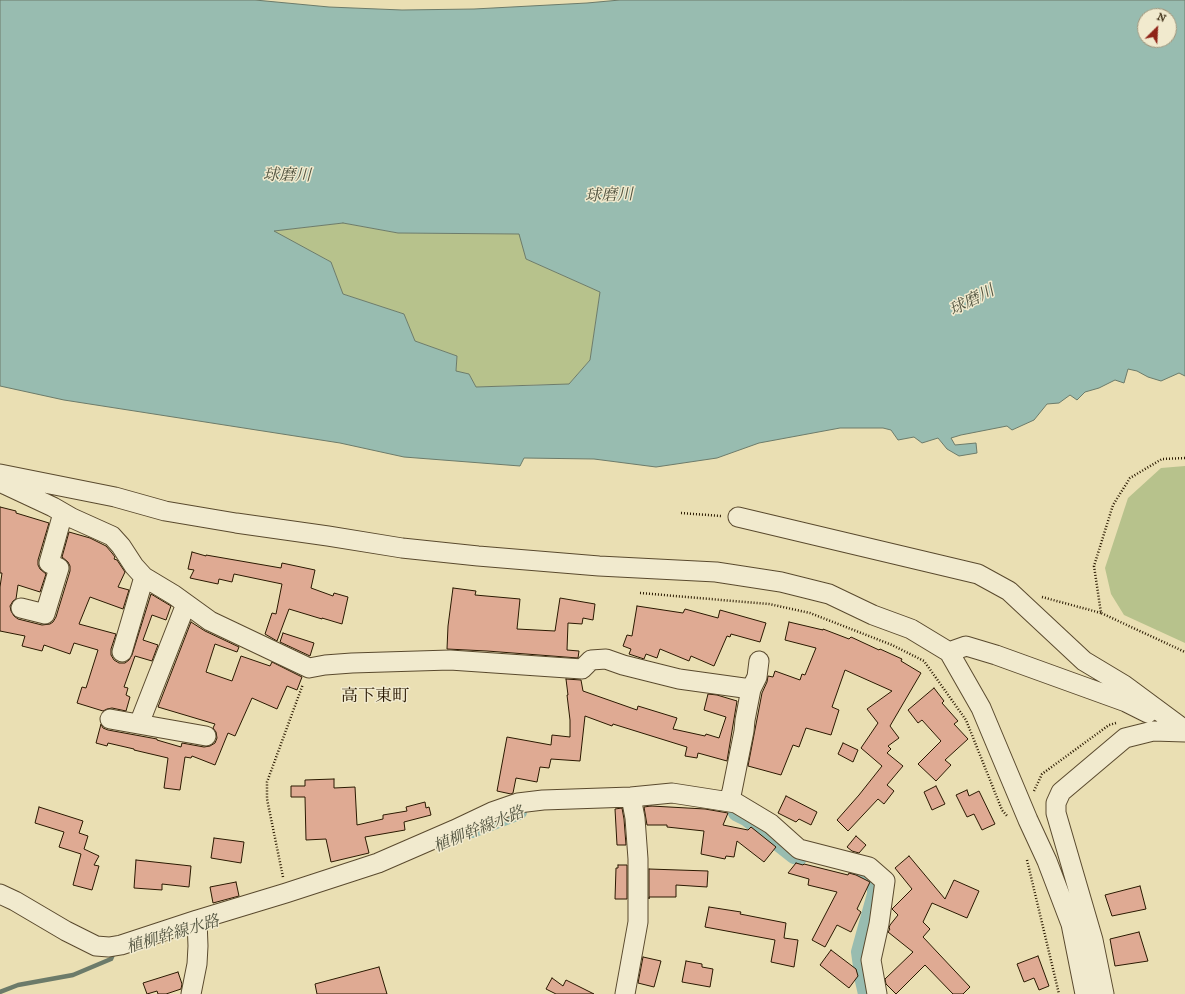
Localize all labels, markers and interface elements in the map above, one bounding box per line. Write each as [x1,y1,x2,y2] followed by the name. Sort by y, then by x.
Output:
[1137,8,1177,48] north arrow
[1155,10,1168,25] text: N
[263,166,311,186] water label: 球磨川
[585,186,633,206] water label: 球磨川
[946,282,998,320] water label: 球磨川
[341,687,409,707] district label: 高下東町
[431,803,527,857] water label: 植柳幹線水路
[124,912,222,958] water label: 植柳幹線水路

